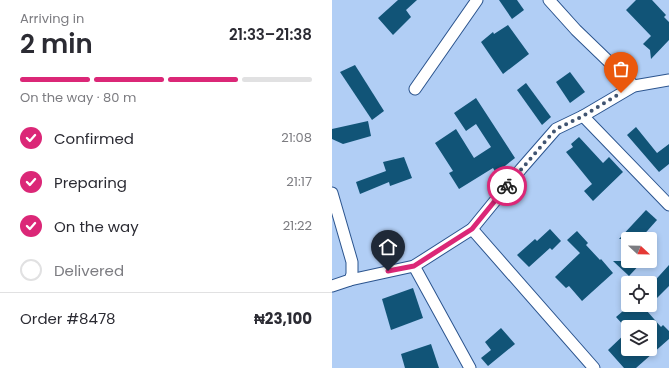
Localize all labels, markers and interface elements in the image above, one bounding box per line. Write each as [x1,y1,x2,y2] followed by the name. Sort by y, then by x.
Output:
[20,9,84,28] text: Arriving in
[229,24,312,45] text: 21:33–21:38
[20,26,93,62] text: 2 min
[604,52,638,93] pin
[610,58,632,80] icon: bag
[20,88,136,107] text: On the way · 80 m
[20,127,42,149] icon: check
[54,128,134,149] text: Confirmed
[281,128,312,147] text: 21:08
[487,166,527,206] courier
[20,171,42,193] icon: check
[54,172,127,193] text: Preparing
[286,172,312,191] text: 21:17
[496,175,518,197] icon: bike
[20,215,42,237] icon: check
[54,216,139,237] text: On the way
[283,216,312,235] text: 21:22
[371,230,405,271] pin
[621,232,657,268] north arrow
[621,232,657,356] map controls
[377,236,399,258] icon: home
[54,260,124,281] text: Delivered
[621,276,657,312] button: locate
[20,308,116,329] text: Order #8478
[254,308,312,329] text: ₦23,100
[621,320,657,356] button: layers

